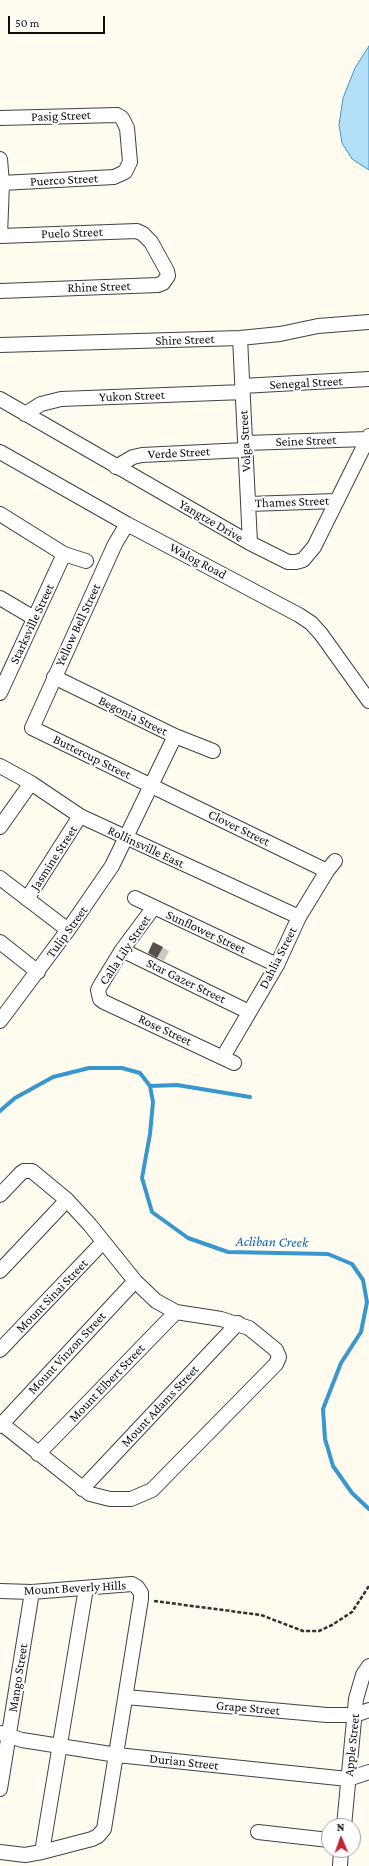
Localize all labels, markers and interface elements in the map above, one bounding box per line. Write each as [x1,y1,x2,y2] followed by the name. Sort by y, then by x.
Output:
[10,8,107,34] scale bar
[15,16,39,30] text: 50 m
[31,107,91,125] street label: Pasig Street
[30,170,98,190] street label: Puerco Street
[41,224,103,242] street label: Puelo Street
[67,278,131,296] street label: Rhine Street
[155,331,215,349] street label: Shire Street
[269,373,343,393] street label: Senegal Street
[99,387,165,405] street label: Yukon Street
[236,410,254,472] street label: Volga Street
[275,432,337,450] street label: Seine Street
[147,444,211,462] street label: Verde Street
[255,493,329,511] street label: Thames Street
[176,496,246,546] street label: Yangtze Drive
[167,539,229,583] street label: Walog Road
[7,581,57,667] street label: Starksville Street
[52,581,104,669] street label: Yellow Bell Street
[96,693,170,739] street label: Begonia Street
[51,731,133,783] street label: Buttercup Street
[206,806,272,850] street label: Clover Street
[105,822,187,872] street label: Rollinsville East
[27,823,81,893] street label: Jasmine Street
[43,903,91,961] street label: Tulip Street
[164,907,248,957] street label: Sunflower Street
[96,912,154,988] street label: Calla Lily Street
[256,924,300,992] street label: Dahlia Street
[144,955,228,1007] street label: Star Gazer Street
[136,1011,194,1049] street label: Rose Street
[236,1233,308,1251] water label: Acliban Creek
[13,1256,91,1336] street label: Mount Sinai Street
[25,1308,109,1398] street label: Mount Vinzon Street
[66,1341,148,1425] street label: Mount Elbert Street
[118,1362,202,1450] street label: Mount Adams Street
[23,1578,127,1598] street label: Mount Beverly Hills
[5,1643,31,1713] street label: Mango Street
[215,1697,281,1719] street label: Grape Street
[341,1713,363,1777] street label: Apple Street
[149,1751,219,1773] street label: Durian Street
[321,1818,361,1858] north arrow
[337,1821,345,1833] text: N

